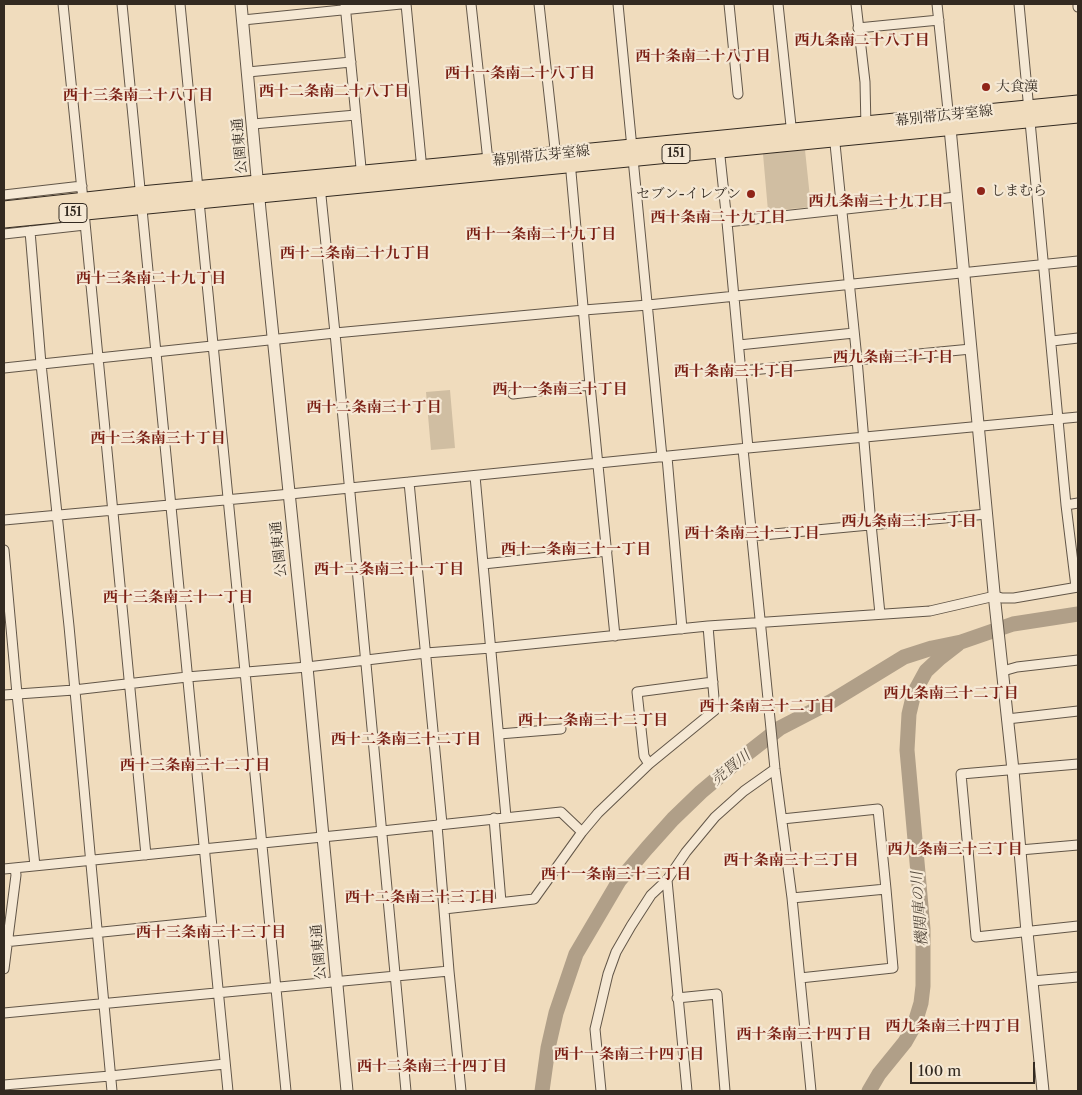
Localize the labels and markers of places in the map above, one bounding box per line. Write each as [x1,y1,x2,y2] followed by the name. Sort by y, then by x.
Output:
[996,79,1038,95] place label: 大食漢
[980,81,992,93] marker: 大食漢
[991,183,1047,199] place label: しまむら
[975,185,987,197] marker: しまむら
[637,186,741,202] place label: セブン-イレブン
[745,188,757,200] marker: セブン-イレブン

